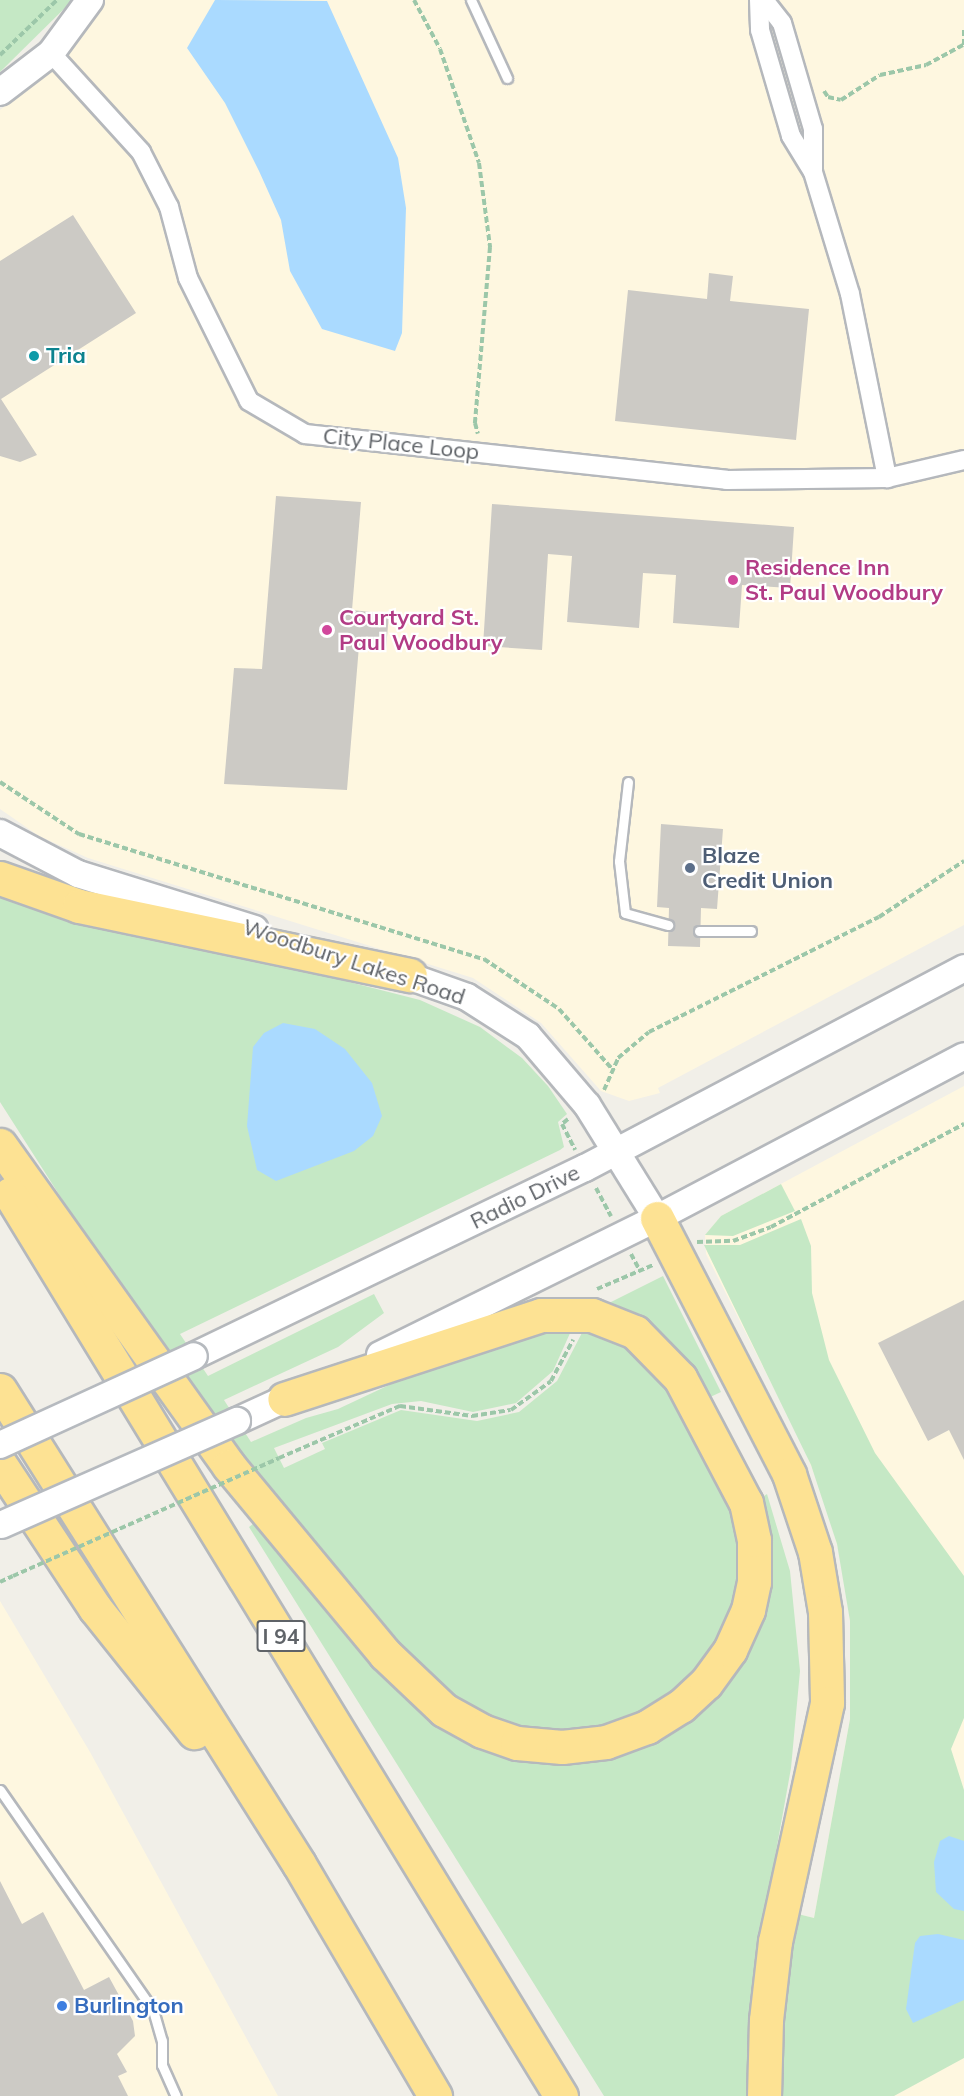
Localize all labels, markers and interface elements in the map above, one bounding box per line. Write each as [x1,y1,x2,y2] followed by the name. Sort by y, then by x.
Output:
[46,343,86,369] place label: Tria
[27,349,41,363] marker: Tria
[322,423,480,465] street label: City Place Loop
[745,554,943,606] place label: Residence Inn St. Paul Woodbury
[726,573,740,587] marker: Residence Inn St. Paul Woodbury
[339,604,503,656] place label: Courtyard St. Paul Woodbury
[320,623,334,637] marker: Courtyard St. Paul Woodbury
[702,842,833,894] place label: Blaze Credit Union
[683,861,697,875] marker: Blaze Credit Union
[239,914,469,1010] street label: Woodbury Lakes Road
[466,1159,584,1235] street label: Radio Drive
[256,1618,306,1654] road number: I 94
[74,1993,184,2019] place label: Burlington
[55,1999,69,2013] marker: Burlington

